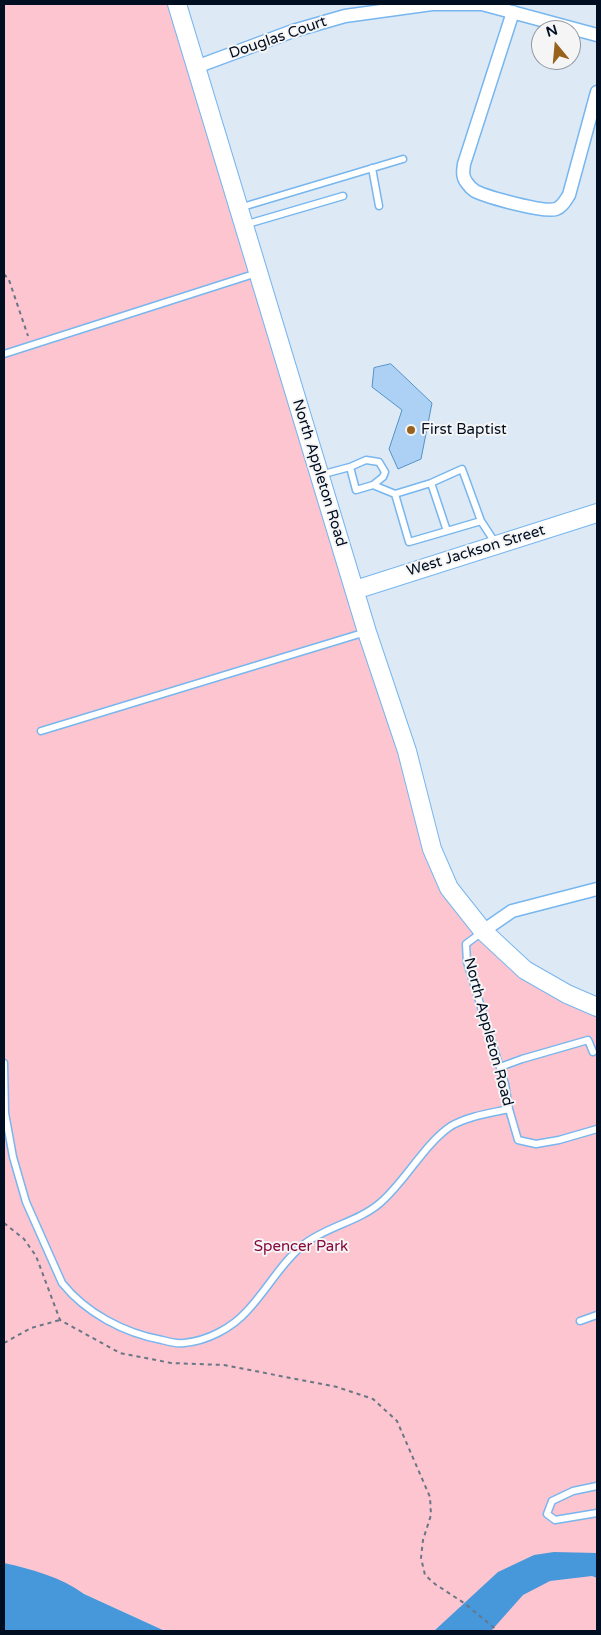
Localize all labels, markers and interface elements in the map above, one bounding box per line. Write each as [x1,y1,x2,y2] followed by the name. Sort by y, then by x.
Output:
[227,13,329,63] street label: Douglas Court
[531,20,581,70] north arrow
[544,21,560,41] text: N
[288,397,350,549] street label: North Appleton Road
[421,421,507,439] place label: First Baptist
[405,424,417,436] marker: First Baptist
[405,521,547,581] street label: West Jackson Street
[459,956,517,1108] street label: North Appleton Road
[254,1238,348,1256] park label: Spencer Park

